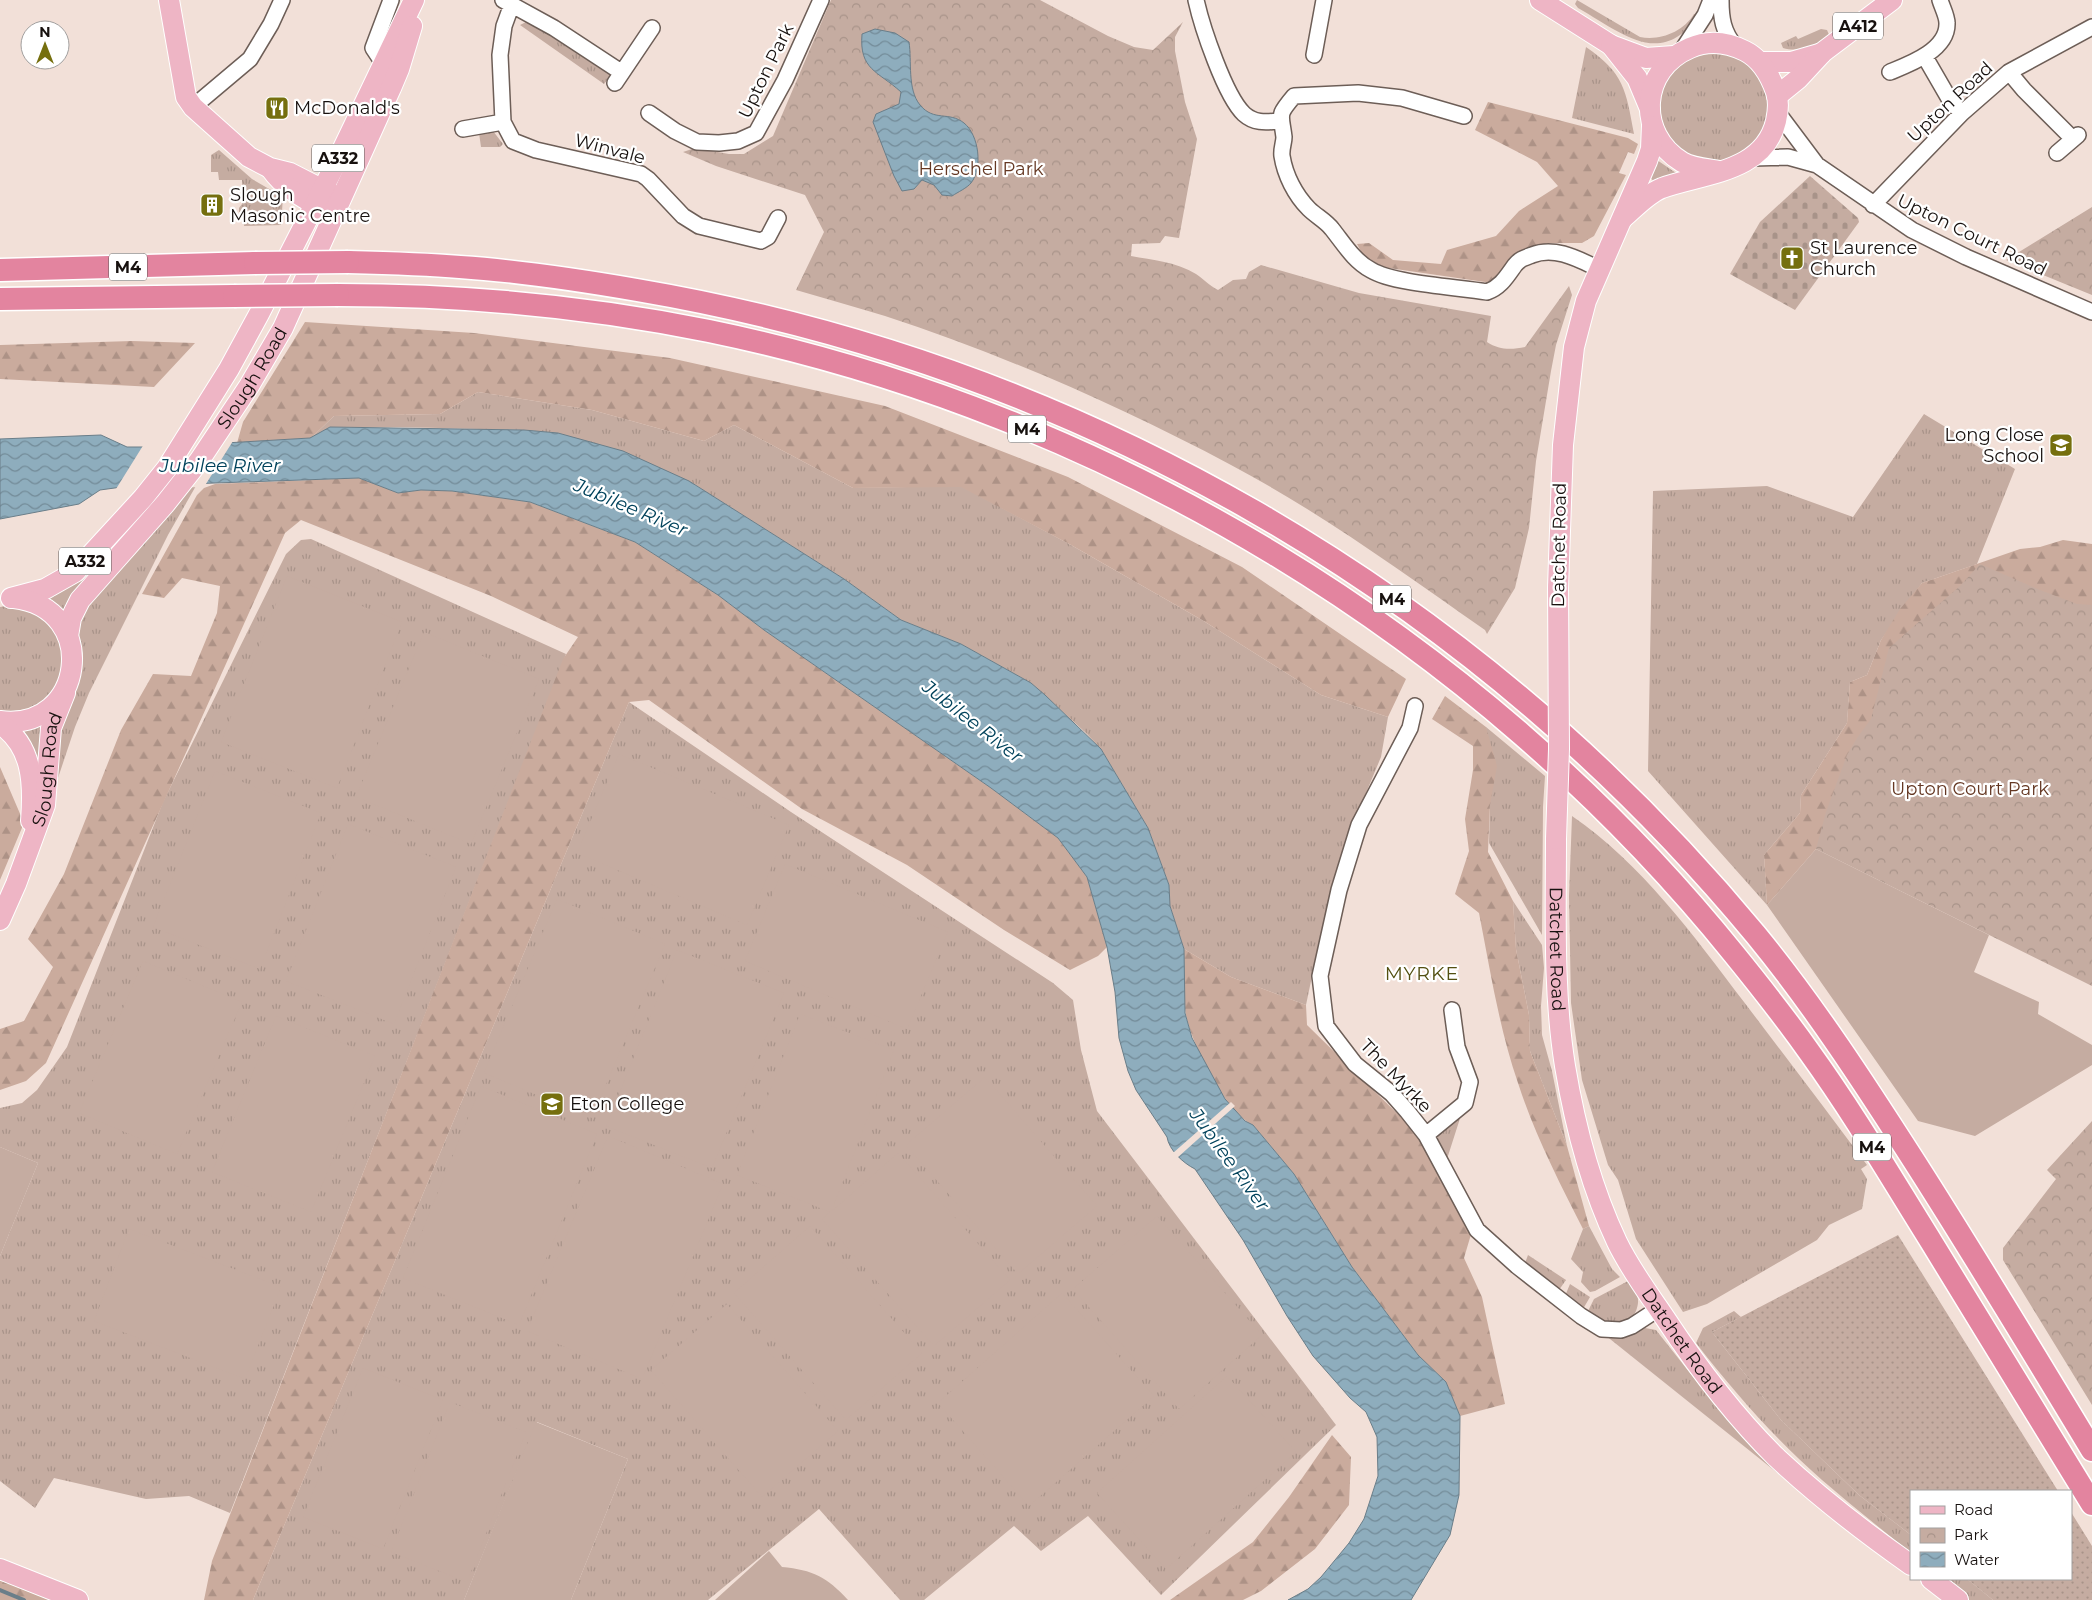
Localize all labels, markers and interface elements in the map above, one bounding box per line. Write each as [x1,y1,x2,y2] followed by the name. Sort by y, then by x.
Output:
[1833,12,1883,40] road number: A412
[20,20,70,70] north arrow
[734,20,799,122] street label: Upton Park
[39,23,51,41] text: N
[1903,57,1997,147] street label: Upton Road
[264,95,290,121] restaurant icon: McDonald's
[294,97,400,119] place label: McDonald's
[572,129,648,169] street label: Winvale
[312,144,364,172] road number: A332
[918,158,1044,180] park label: Herschel Park
[230,184,370,227] place label: Slough Masonic Centre
[1894,189,2050,281] street label: Upton Court Road
[199,192,225,218] building icon: Slough Masonic Centre
[1810,237,1917,280] place label: St Laurence Church
[1779,245,1805,271] church icon: St Laurence Church
[109,253,147,280] road number: M4
[212,323,292,433] street label: Slough Road
[1008,416,1046,442] road number: M4
[1944,424,2044,467] place label: Long Close School
[2048,432,2074,458] school or university icon: Long Close School
[158,454,281,477] water label: Jubilee River
[570,473,691,542] water label: Jubilee River
[1547,483,1571,607] street label: Datchet Road
[59,548,111,574] road number: A332
[1373,586,1411,612] road number: M4
[917,674,1028,768] water label: Jubilee River
[27,709,67,830] street label: Slough Road
[1891,778,2049,800] park label: Upton Court Park
[1545,887,1570,1012] street label: Datchet Road
[1385,962,1459,985] district label: MYRKE
[1356,1035,1436,1117] street label: The Myrke
[539,1091,565,1117] school or university icon: Eton College
[570,1093,684,1115] place label: Eton College
[1184,1103,1275,1215] water label: Jubilee River
[1853,1134,1891,1160] road number: M4
[1637,1284,1727,1399] street label: Datchet Road
[1910,1490,2072,1580] legend
[1954,1500,1993,1519] text: Road
[1954,1525,1988,1544] text: Park
[1954,1550,2000,1569] text: Water

